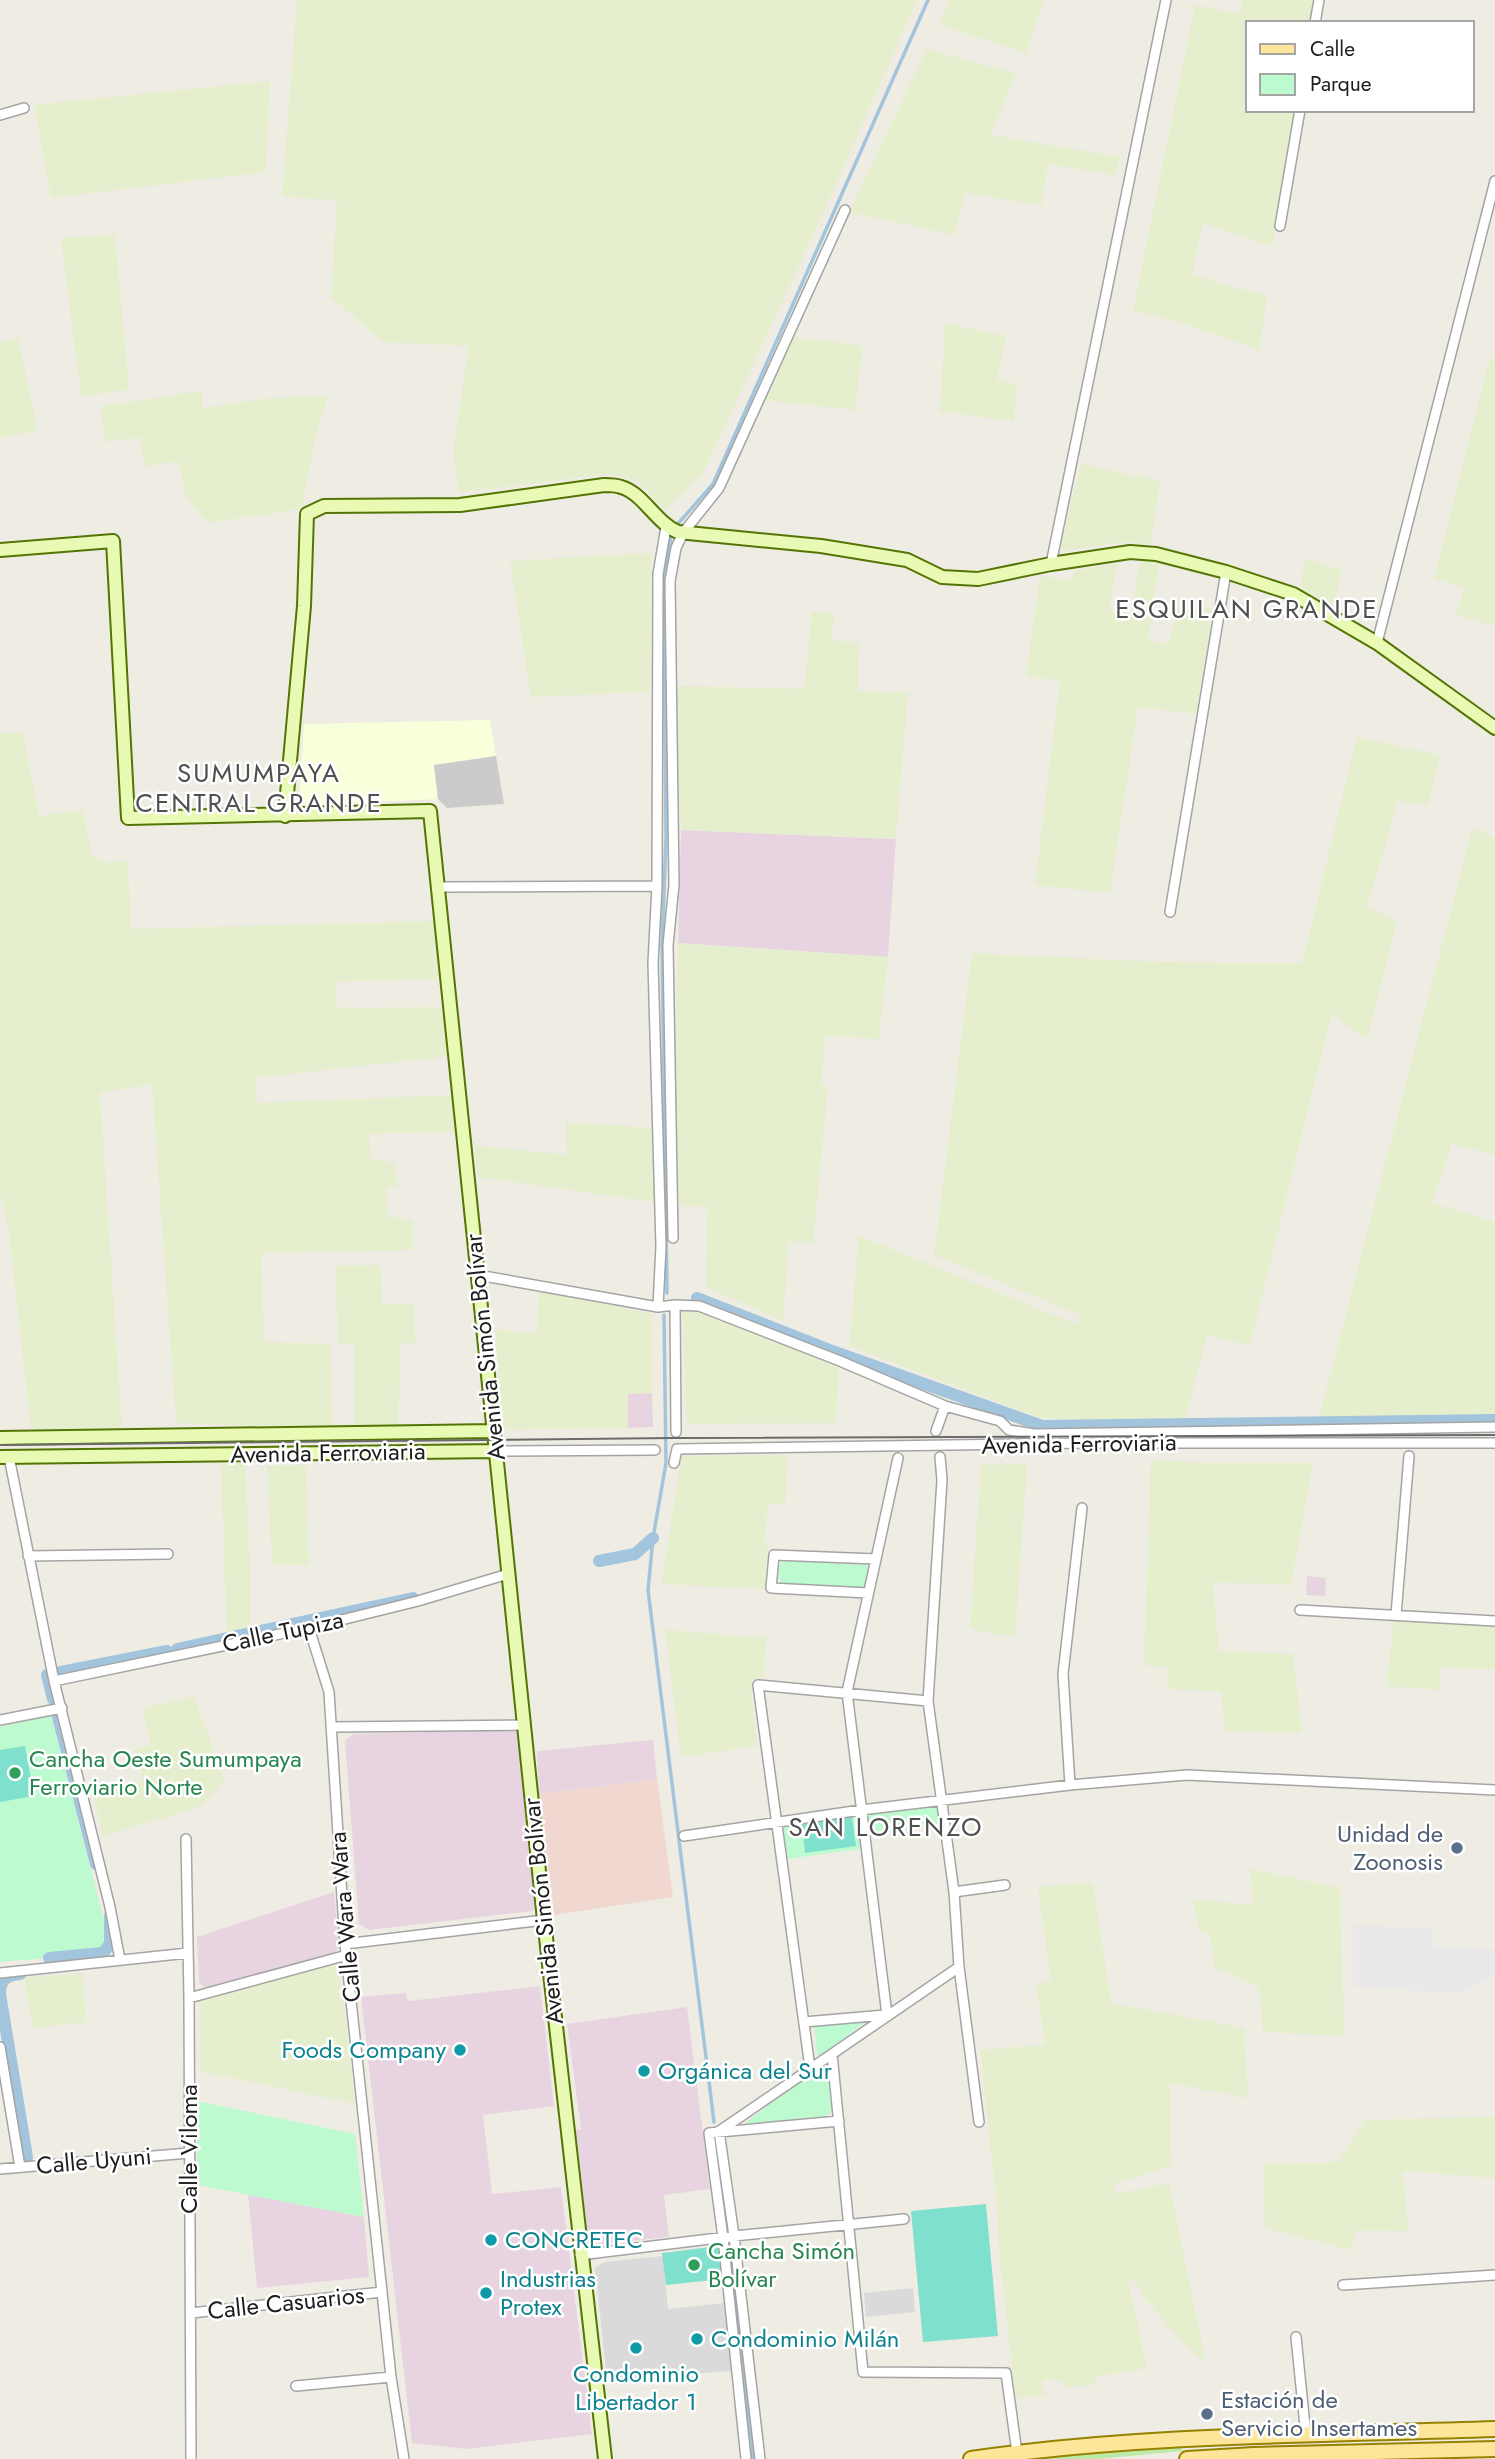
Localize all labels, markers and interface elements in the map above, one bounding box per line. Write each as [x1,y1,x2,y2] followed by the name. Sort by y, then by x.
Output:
[1246,21,1474,112] legend
[1310,34,1355,64] text: Calle
[1310,69,1372,99] text: Parque
[1115,590,1379,628] district label: ESQUILAN GRANDE
[135,754,383,822] district label: SUMUMPAYA CENTRAL GRANDE
[455,1231,514,1462] street label: Avenida Simón Bolívar
[981,1424,1177,1463] street label: Avenida Ferroviaria
[230,1433,426,1472] street label: Avenida Ferroviaria
[219,1602,347,1661] street label: Calle Tupiza
[29,1741,302,1804] place label: Cancha Oeste Sumumpaya Ferroviario Norte
[7,1765,23,1781] marker: Cancha Oeste Sumumpaya Ferroviario Norte
[513,1795,572,2026] street label: Avenida Simón Bolívar
[788,1808,984,1846] district label: SAN LORENZO
[1337,1816,1443,1879] place label: Unidad de Zoonosis
[320,1830,369,2004] street label: Calle Wara Wara
[1449,1840,1465,1856] marker: Unidad de Zoonosis
[281,2032,446,2067] place label: Foods Company
[452,2042,468,2058] marker: Foods Company
[658,2053,833,2088] place label: Orgánica del Sur
[636,2063,652,2079] marker: Orgánica del Sur
[171,2084,206,2214] street label: Calle Viloma
[35,2138,153,2183] street label: Calle Uyuni
[505,2222,643,2257] place label: CONCRETEC
[483,2232,499,2248] marker: CONCRETEC
[708,2233,855,2296] place label: Cancha Simón Bolívar
[686,2257,702,2273] marker: Cancha Simón Bolívar
[500,2261,596,2324] place label: Industrias Protex
[206,2277,366,2328] street label: Calle Casuarios
[478,2285,494,2301] marker: Industrias Protex
[711,2321,899,2356] place label: Condominio Milán
[689,2331,705,2347] marker: Condominio Milán
[628,2340,644,2356] marker: Condominio Libertador 1
[573,2356,699,2419] place label: Condominio Libertador 1
[1221,2382,1417,2445] place label: Estación de Servicio Insertames
[1199,2406,1215,2422] marker: Estación de Servicio Insertames

